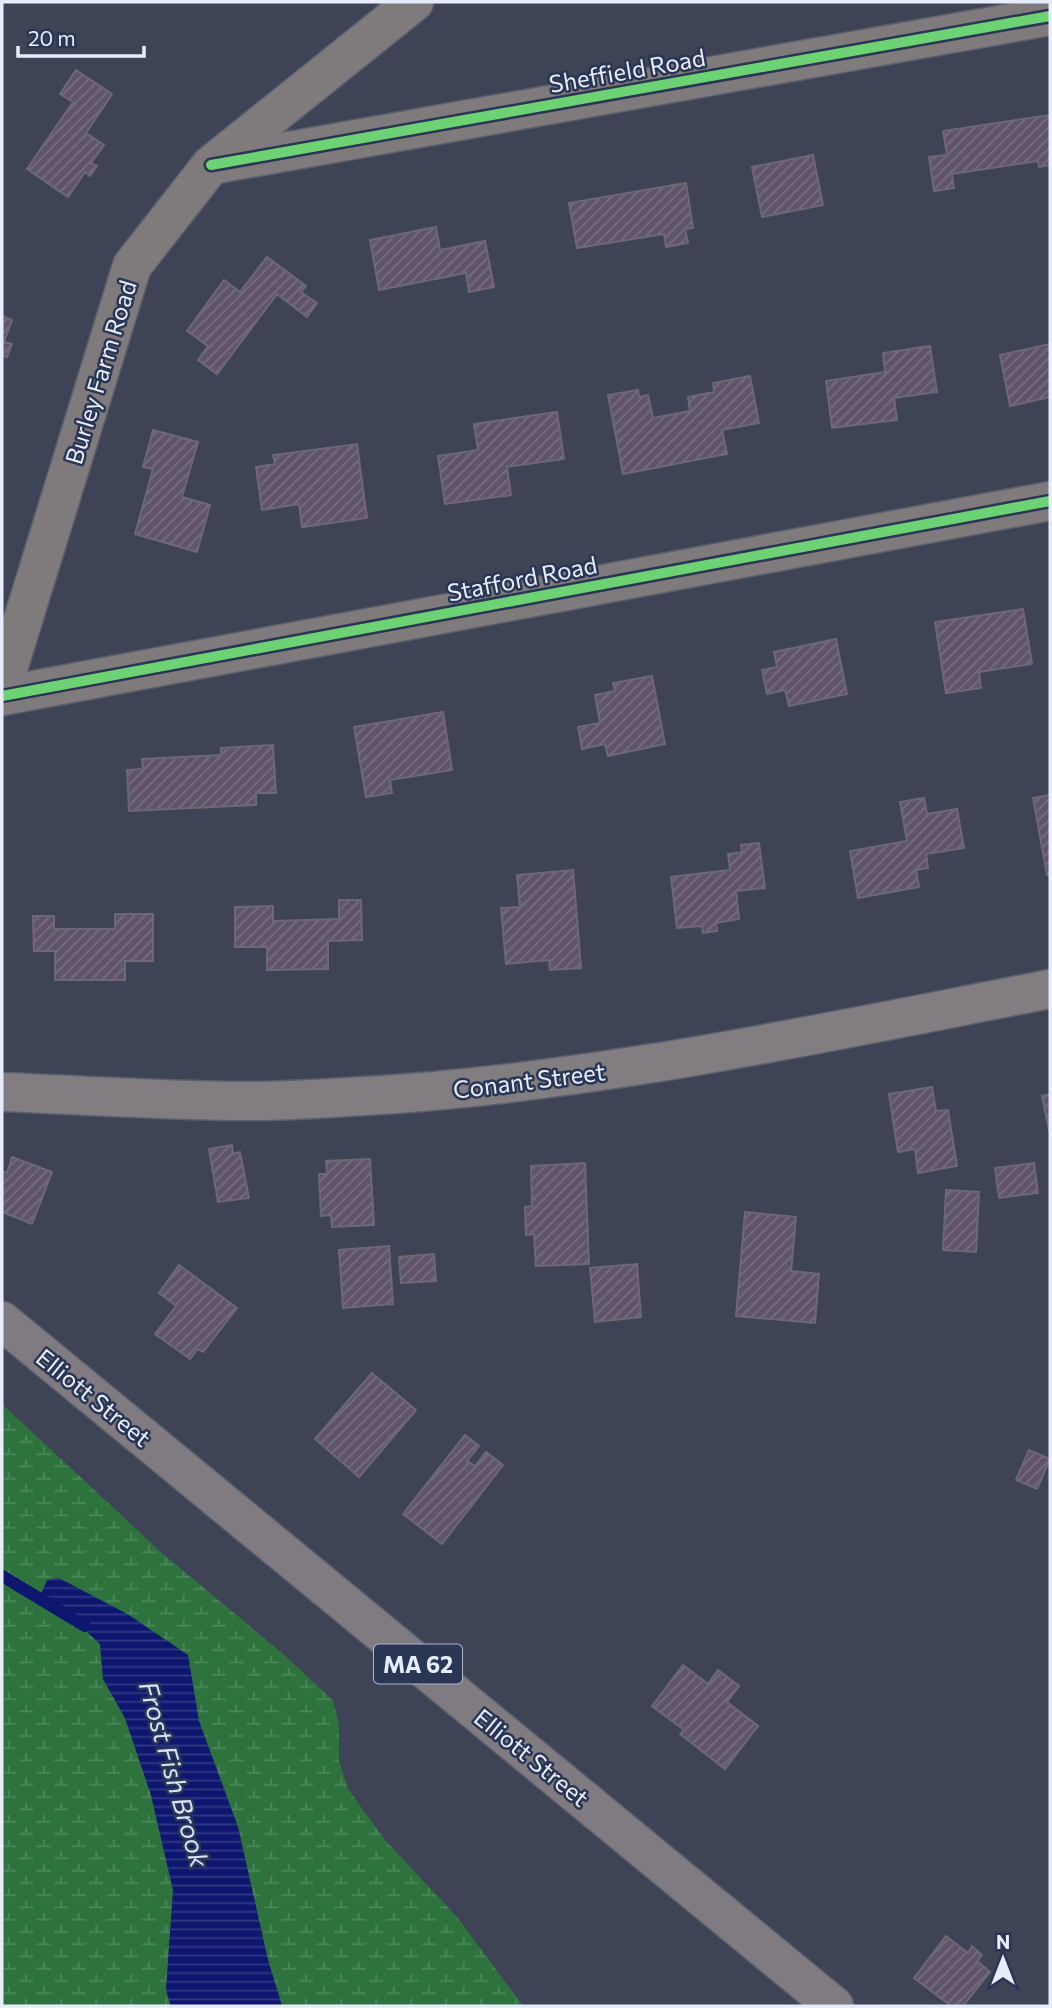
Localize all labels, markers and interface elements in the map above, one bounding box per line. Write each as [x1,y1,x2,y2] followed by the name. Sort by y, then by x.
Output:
[18,14,144,58] scale bar
[28,25,76,50] text: 20 m
[547,42,707,98] street label: Sheffield Road
[58,276,142,468] street label: Burley Farm Road
[445,549,599,607] street label: Stafford Road
[451,1056,607,1104] street label: Conant Street
[31,1342,157,1452] street label: Elliott Street
[374,1644,462,1684] road number: MA 62
[134,1677,217,1872] water label: Frost Fish Brook
[469,1702,595,1812] street label: Elliott Street
[968,1924,1038,1994] north arrow
[996,1930,1010,1953] text: N

